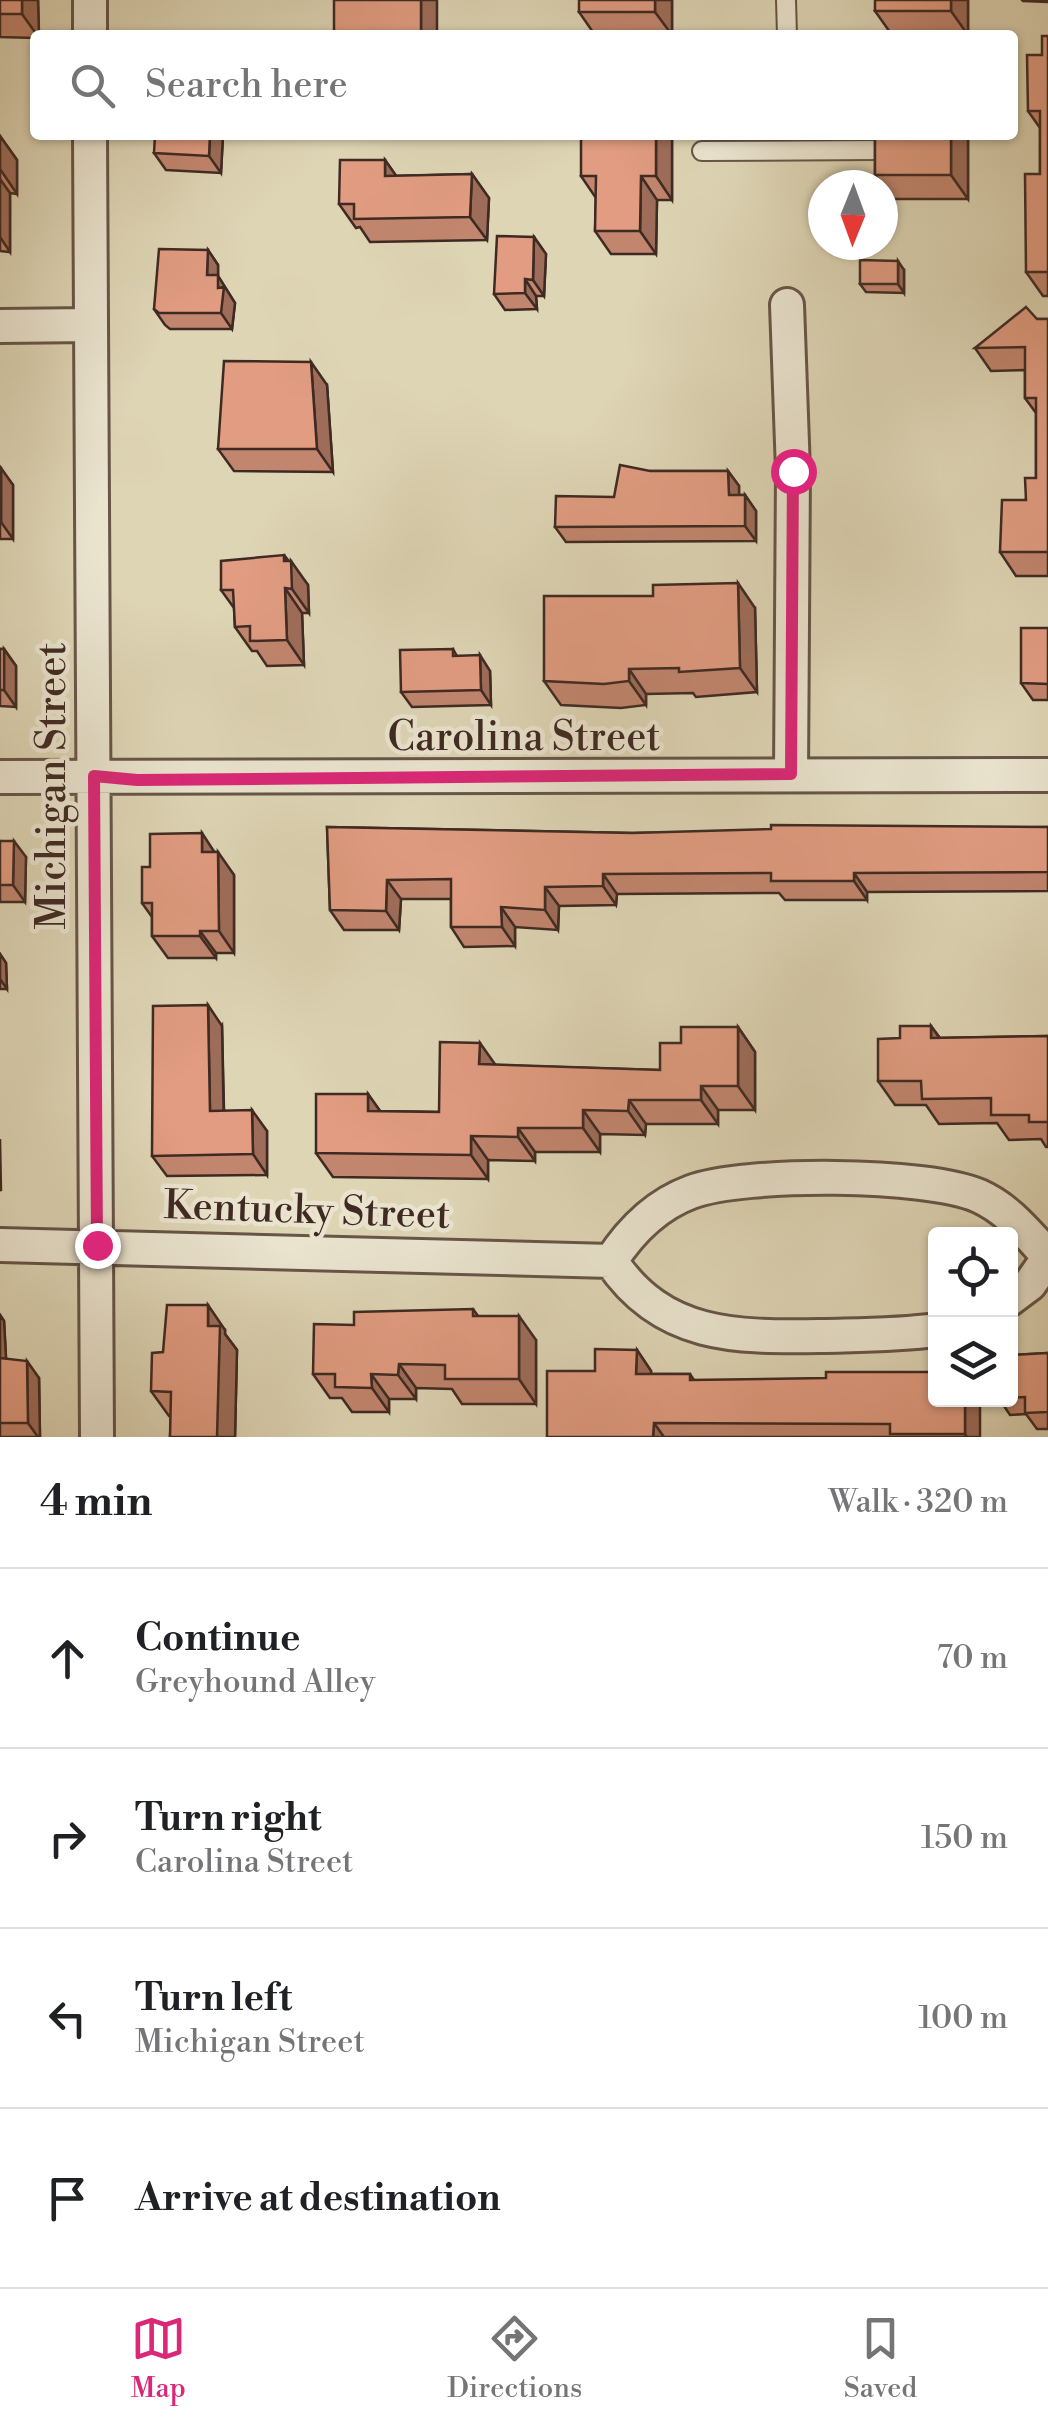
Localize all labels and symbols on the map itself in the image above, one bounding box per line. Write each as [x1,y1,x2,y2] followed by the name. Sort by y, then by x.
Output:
[808,170,898,260] north arrow
[771,449,817,495] route start
[28,642,79,930] street label: Michigan Street
[388,713,661,763] street label: Carolina Street
[163,1181,451,1242] street label: Kentucky Street
[75,1223,121,1269] route end

